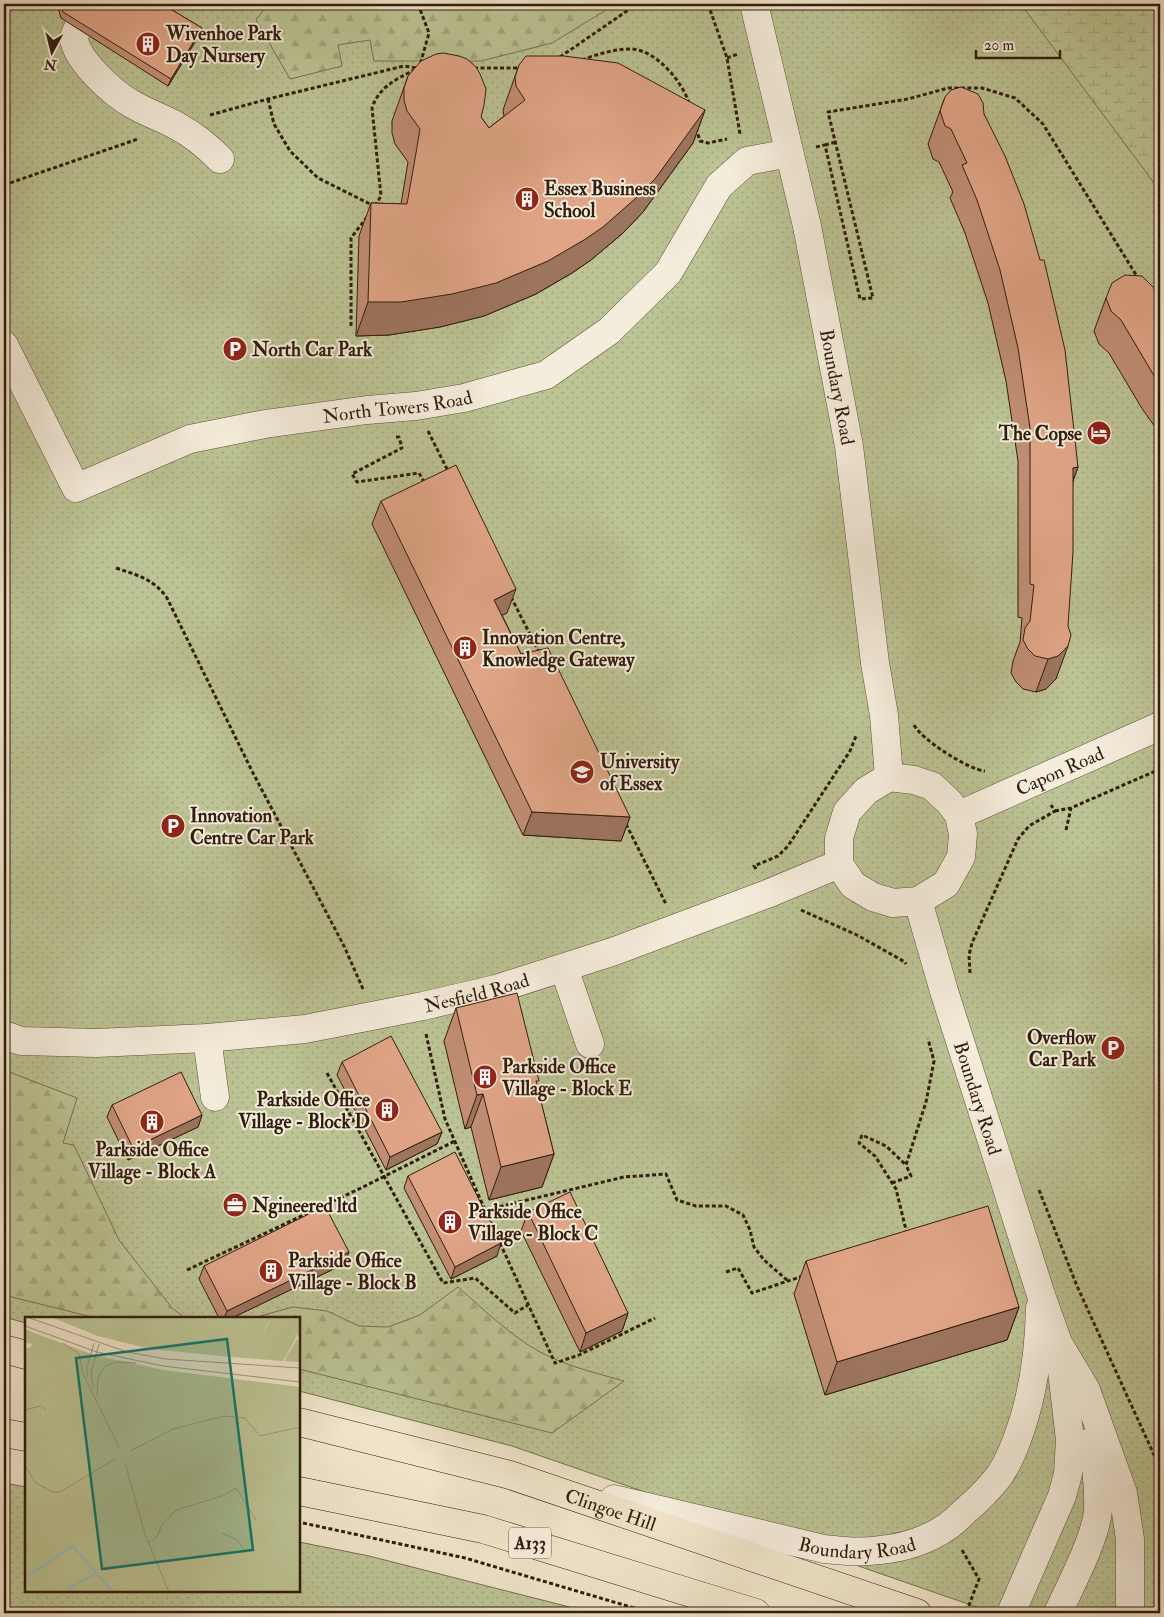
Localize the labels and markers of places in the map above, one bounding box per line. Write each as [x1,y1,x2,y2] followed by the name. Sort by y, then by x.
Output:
[165,22,283,69] place label: Wivenhoe Park Day Nursery
[135,31,161,57] building icon: Wivenhoe Park Day Nursery
[544,177,656,223] place label: Essex Business School
[514,186,540,212] building icon: Essex Business School
[222,336,248,362] parking icon: North Car Park
[251,338,373,362] place label: North Car Park
[1086,420,1112,446] hotel icon: The Copse
[998,422,1082,447] place label: The Copse
[482,626,635,673] place label: Innovation Centre, Knowledge Gateway
[452,635,478,661] building icon: Innovation Centre, Knowledge Gateway
[600,750,680,796] place label: University of Essex
[569,759,595,785] school or university icon: University of Essex
[190,804,315,850] place label: Innovation Centre Car Park
[160,813,186,839] parking icon: Innovation Centre Car Park
[1027,1026,1097,1072] place label: Overflow Car Park
[1100,1035,1126,1061] parking icon: Overflow Car Park
[501,1055,632,1102] place label: Parkside Office Village - Block E
[472,1064,498,1090] building icon: Parkside Office Village - Block E
[237,1088,370,1135] place label: Parkside Office Village - Block D
[374,1097,400,1123] building icon: Parkside Office Village - Block D
[139,1109,165,1135] building icon: Parkside Office Village - Block A
[87,1138,217,1185] place label: Parkside Office Village - Block A
[222,1192,248,1218] office icon: Ngineered ltd
[251,1194,358,1219] place label: Ngineered ltd
[467,1200,598,1247] place label: Parkside Office Village - Block C
[437,1209,463,1235] building icon: Parkside Office Village - Block C
[287,1249,417,1296] place label: Parkside Office Village - Block B
[258,1258,284,1284] building icon: Parkside Office Village - Block B

